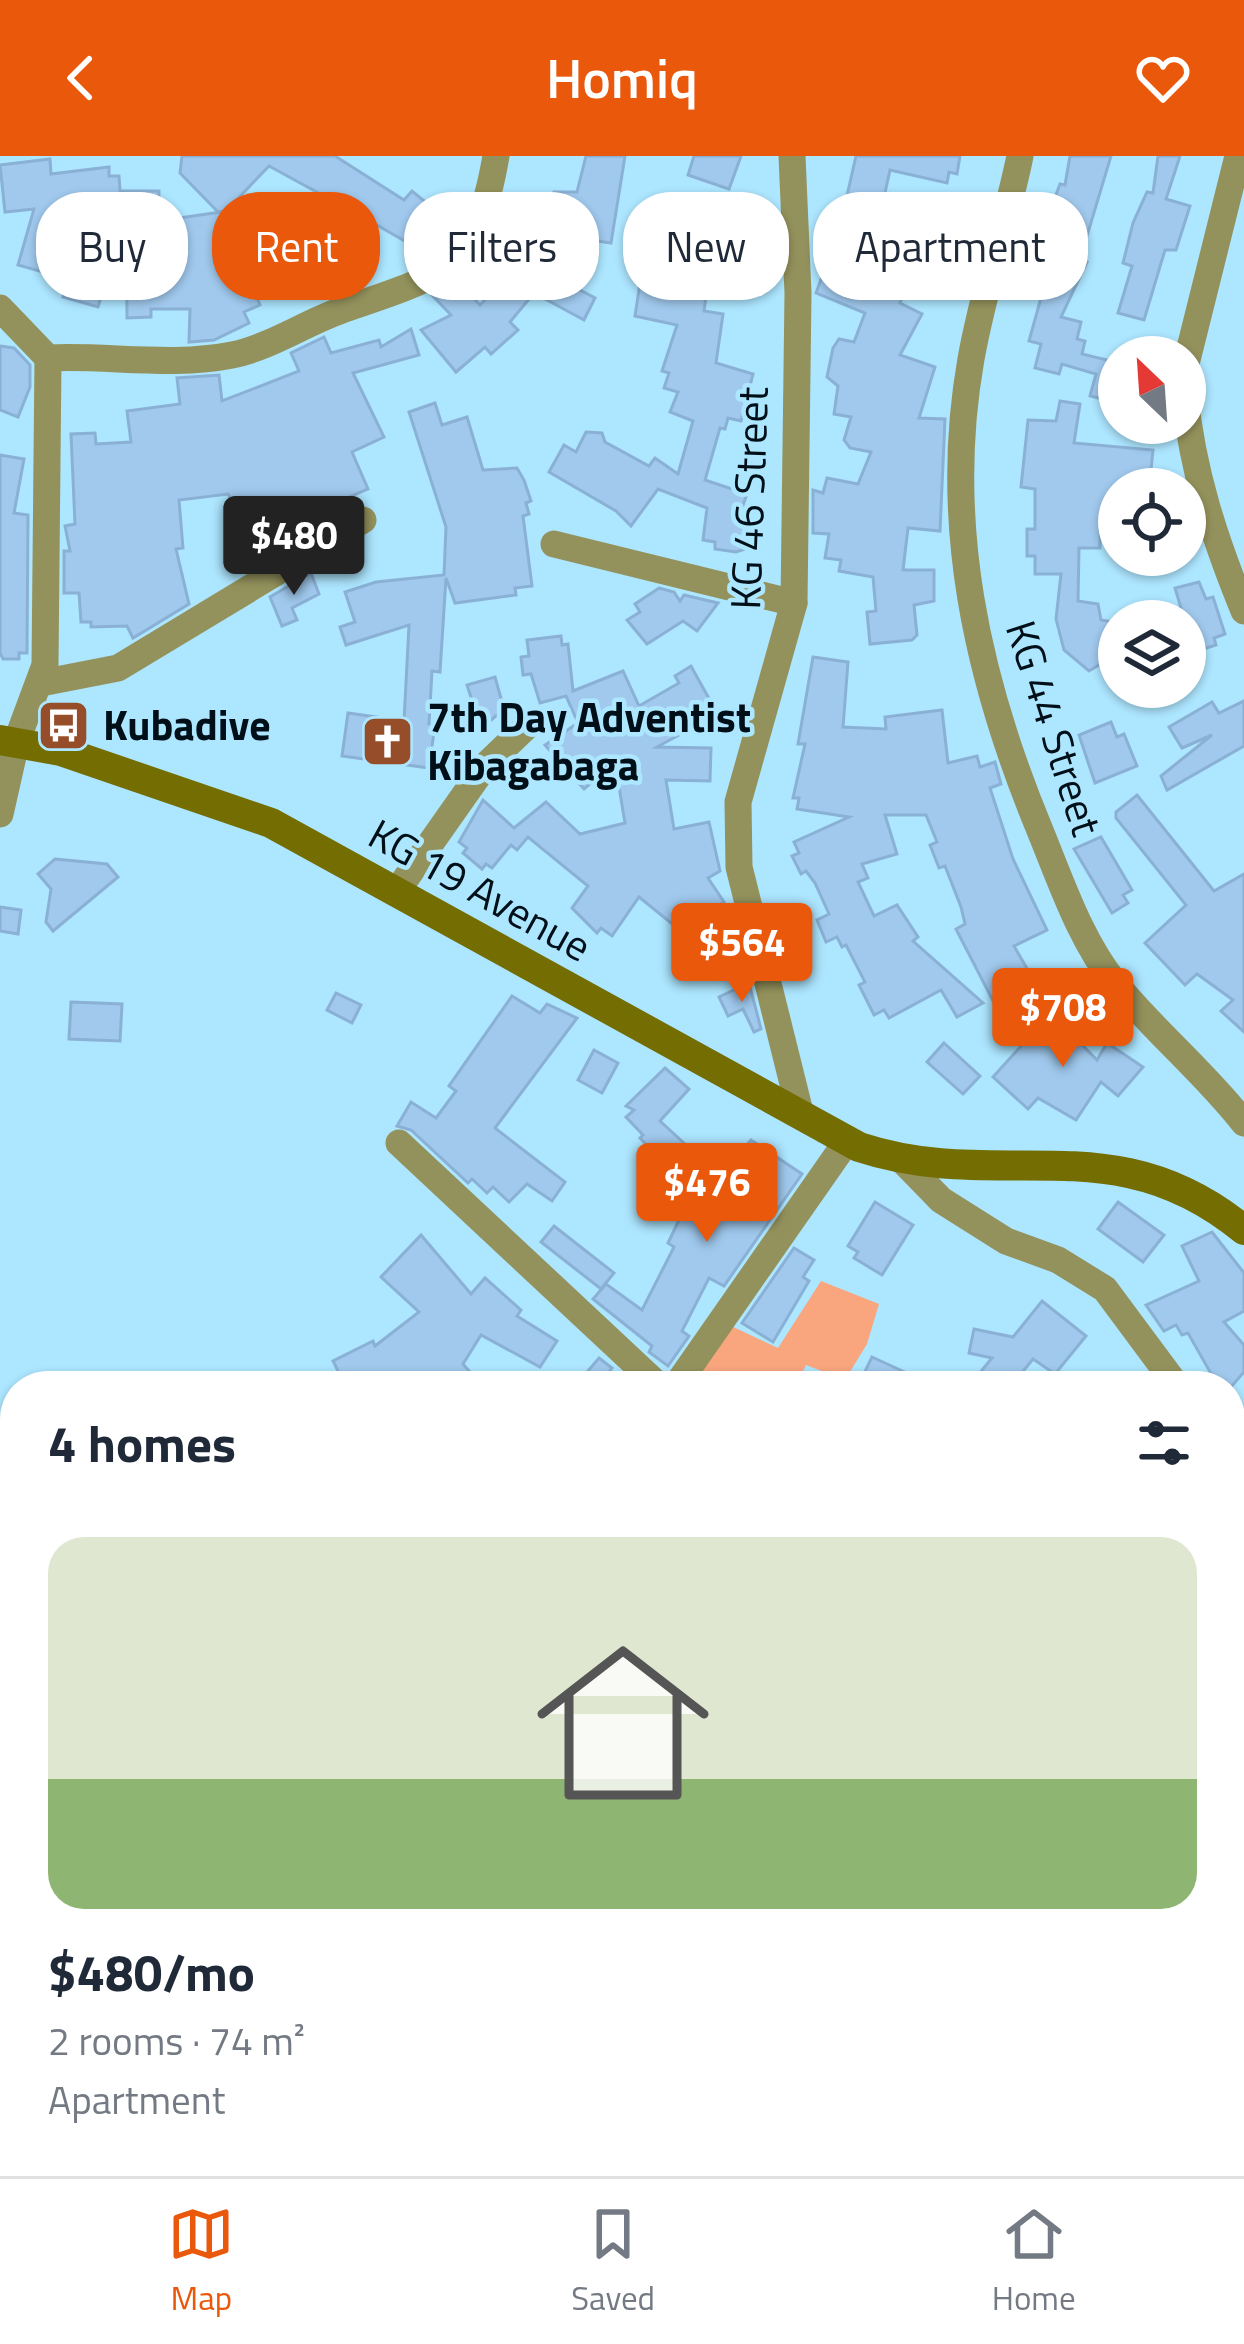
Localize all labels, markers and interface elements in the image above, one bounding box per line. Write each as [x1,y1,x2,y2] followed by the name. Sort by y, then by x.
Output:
[546,37,698,119] text: Homiq
[48,45,114,111] icon: back
[1130,45,1196,111] icon: heart
[36,192,188,300] chip: Buy
[212,192,380,300] chip: Rent
[404,192,599,300] chip: Filters
[623,192,789,300] chip: New
[813,192,1088,300] chip: Apartment
[1098,336,1206,444] north arrow
[1098,336,1206,708] map controls
[712,385,784,610] street label: KG 46 Street
[1098,468,1206,576] button: locate
[223,496,365,598] pin: $480
[250,505,338,564] text: $480
[1098,600,1206,708] button: layers
[990,612,1120,844] street label: KG 44 Street
[427,684,751,796] place label: 7th Day Adventist Kibagabaga
[103,692,271,756] place label: Kubadive
[36,697,92,753] bus stop icon: Kubadive
[360,713,416,769] church icon: 7th Day Adventist Kibagabaga
[357,802,604,977] street label: KG 19 Avenue
[671,903,813,1005] pin: $564
[698,912,786,971] text: $564
[992,968,1134,1070] pin: $708
[1019,977,1107,1036] text: $708
[636,1143,778,1245] pin: $476
[663,1152,751,1211] text: $476
[48,1404,236,1482] text: 4 homes
[1131,1410,1197,1476] icon: filters
[515,1615,731,1831] icon: home
[48,1933,255,2011] text: $480/mo
[48,2011,305,2070] text: 2 rooms · 74 m²
[48,2070,225,2129] text: Apartment
[168,2201,234,2323] tab: Map
[571,2201,655,2323] tab: Saved
[992,2201,1076,2323] tab: Home

